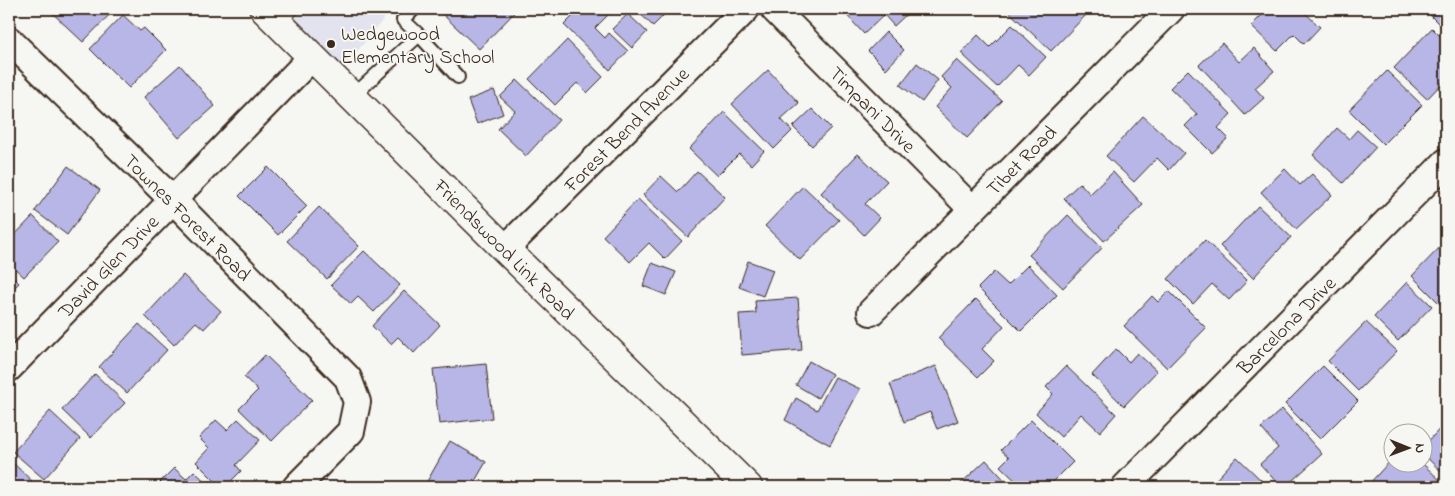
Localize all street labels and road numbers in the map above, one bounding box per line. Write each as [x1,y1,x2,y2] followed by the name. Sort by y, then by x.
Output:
[558,61,697,201] street label: Forest Bend Avenue
[821,61,921,161] street label: Timpani Drive
[981,120,1065,204] street label: Tibet Road
[116,148,257,289] street label: Townes Forest Road
[425,173,580,328] street label: Friendswood Link Road
[52,209,167,327] street label: David Glen Drive
[1231,271,1344,384] street label: Barcelona Drive

